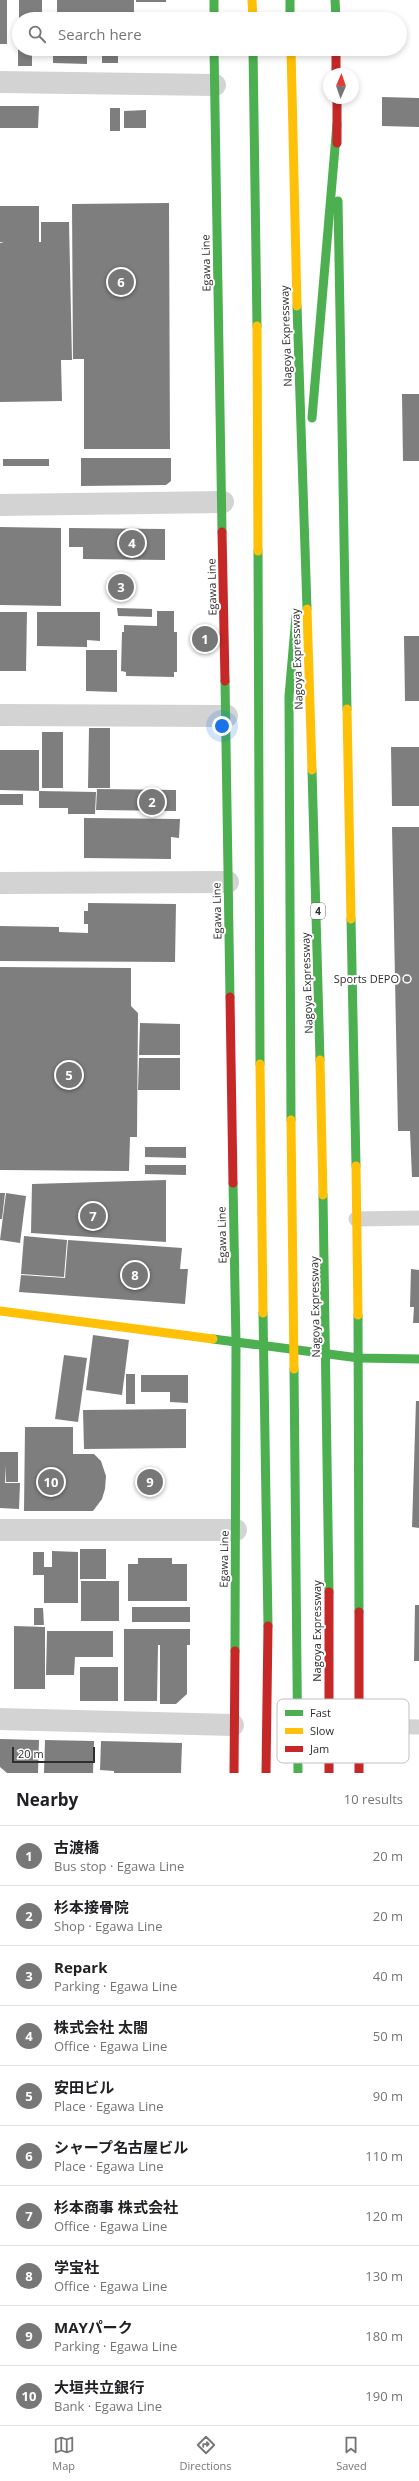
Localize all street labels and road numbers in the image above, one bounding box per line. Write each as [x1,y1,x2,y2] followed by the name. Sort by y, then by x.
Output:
[198,234,213,292] street label: Egawa Line
[276,285,295,387] street label: Nagoya Expressway
[204,558,219,616] street label: Egawa Line
[287,608,306,710] street label: Nagoya Expressway
[209,882,224,940] street label: Egawa Line
[311,903,325,919] road number: 4
[297,932,316,1034] street label: Nagoya Expressway
[214,1206,229,1264] street label: Egawa Line
[306,1256,323,1358] street label: Nagoya Expressway
[216,1530,231,1588] street label: Egawa Line
[309,1580,324,1682] street label: Nagoya Expressway

